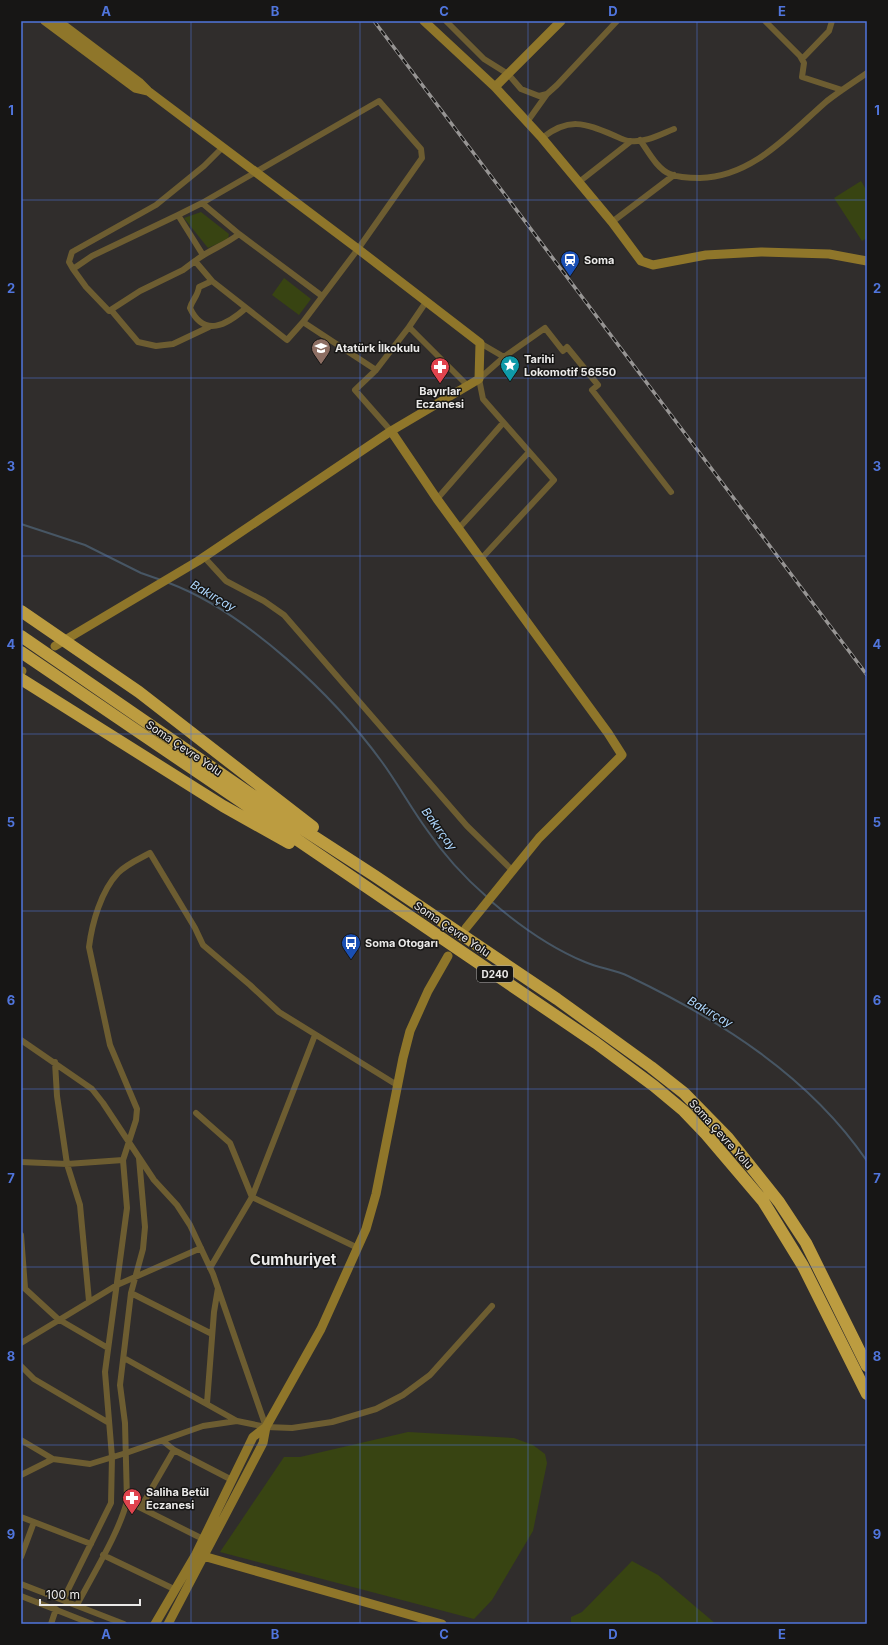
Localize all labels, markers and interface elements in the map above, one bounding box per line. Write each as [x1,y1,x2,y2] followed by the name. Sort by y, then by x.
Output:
[101,3,111,19] text: A
[271,3,280,19] text: B
[439,3,449,19] text: C
[608,3,618,19] text: D
[778,3,786,19] text: E
[8,102,14,118] text: 1
[874,102,880,118] text: 1
[559,249,581,277] station icon: Soma
[584,253,614,267] place label: Soma
[7,280,15,296] text: 2
[873,280,881,296] text: 2
[310,337,332,365] school or university icon: Atatürk İlkokulu
[335,341,420,355] place label: Atatürk İlkokulu
[524,352,616,379] place label: Tarihi Lokomotif 56550
[499,354,521,382] place icon: Tarihi Lokomotif 56550
[429,356,451,384] pharmacy icon: Bayırlar Eczanesi
[416,384,464,411] place label: Bayırlar Eczanesi
[7,458,15,474] text: 3
[873,458,881,474] text: 3
[188,577,239,615] water label: Bakırçay
[7,636,16,652] text: 4
[873,636,882,652] text: 4
[143,717,225,779] street label: Soma Çevre Yolu
[419,804,460,853] water label: Bakırçay
[7,814,15,830] text: 5
[873,814,881,830] text: 5
[411,898,493,960] street label: Soma Çevre Yolu
[340,932,362,960] bus stop icon: Soma Otogarı
[365,936,438,950] place label: Soma Otogarı
[477,966,513,982] road number: D240
[7,992,15,1008] text: 6
[873,992,881,1008] text: 6
[685,993,736,1031] water label: Bakırçay
[686,1096,756,1172] street label: Soma Çevre Yolu
[7,1170,15,1186] text: 7
[873,1170,881,1186] text: 7
[250,1250,337,1269] district label: Cumhuriyet
[7,1348,15,1364] text: 8
[873,1348,881,1364] text: 8
[146,1485,209,1512] place label: Saliha Betül Eczanesi
[121,1487,143,1515] pharmacy icon: Saliha Betül Eczanesi
[7,1526,15,1542] text: 9
[873,1526,881,1542] text: 9
[40,1581,140,1607] scale bar
[46,1587,80,1602] text: 100 m
[101,1626,111,1642] text: A
[271,1626,280,1642] text: B
[439,1626,449,1642] text: C
[608,1626,618,1642] text: D
[778,1626,786,1642] text: E

